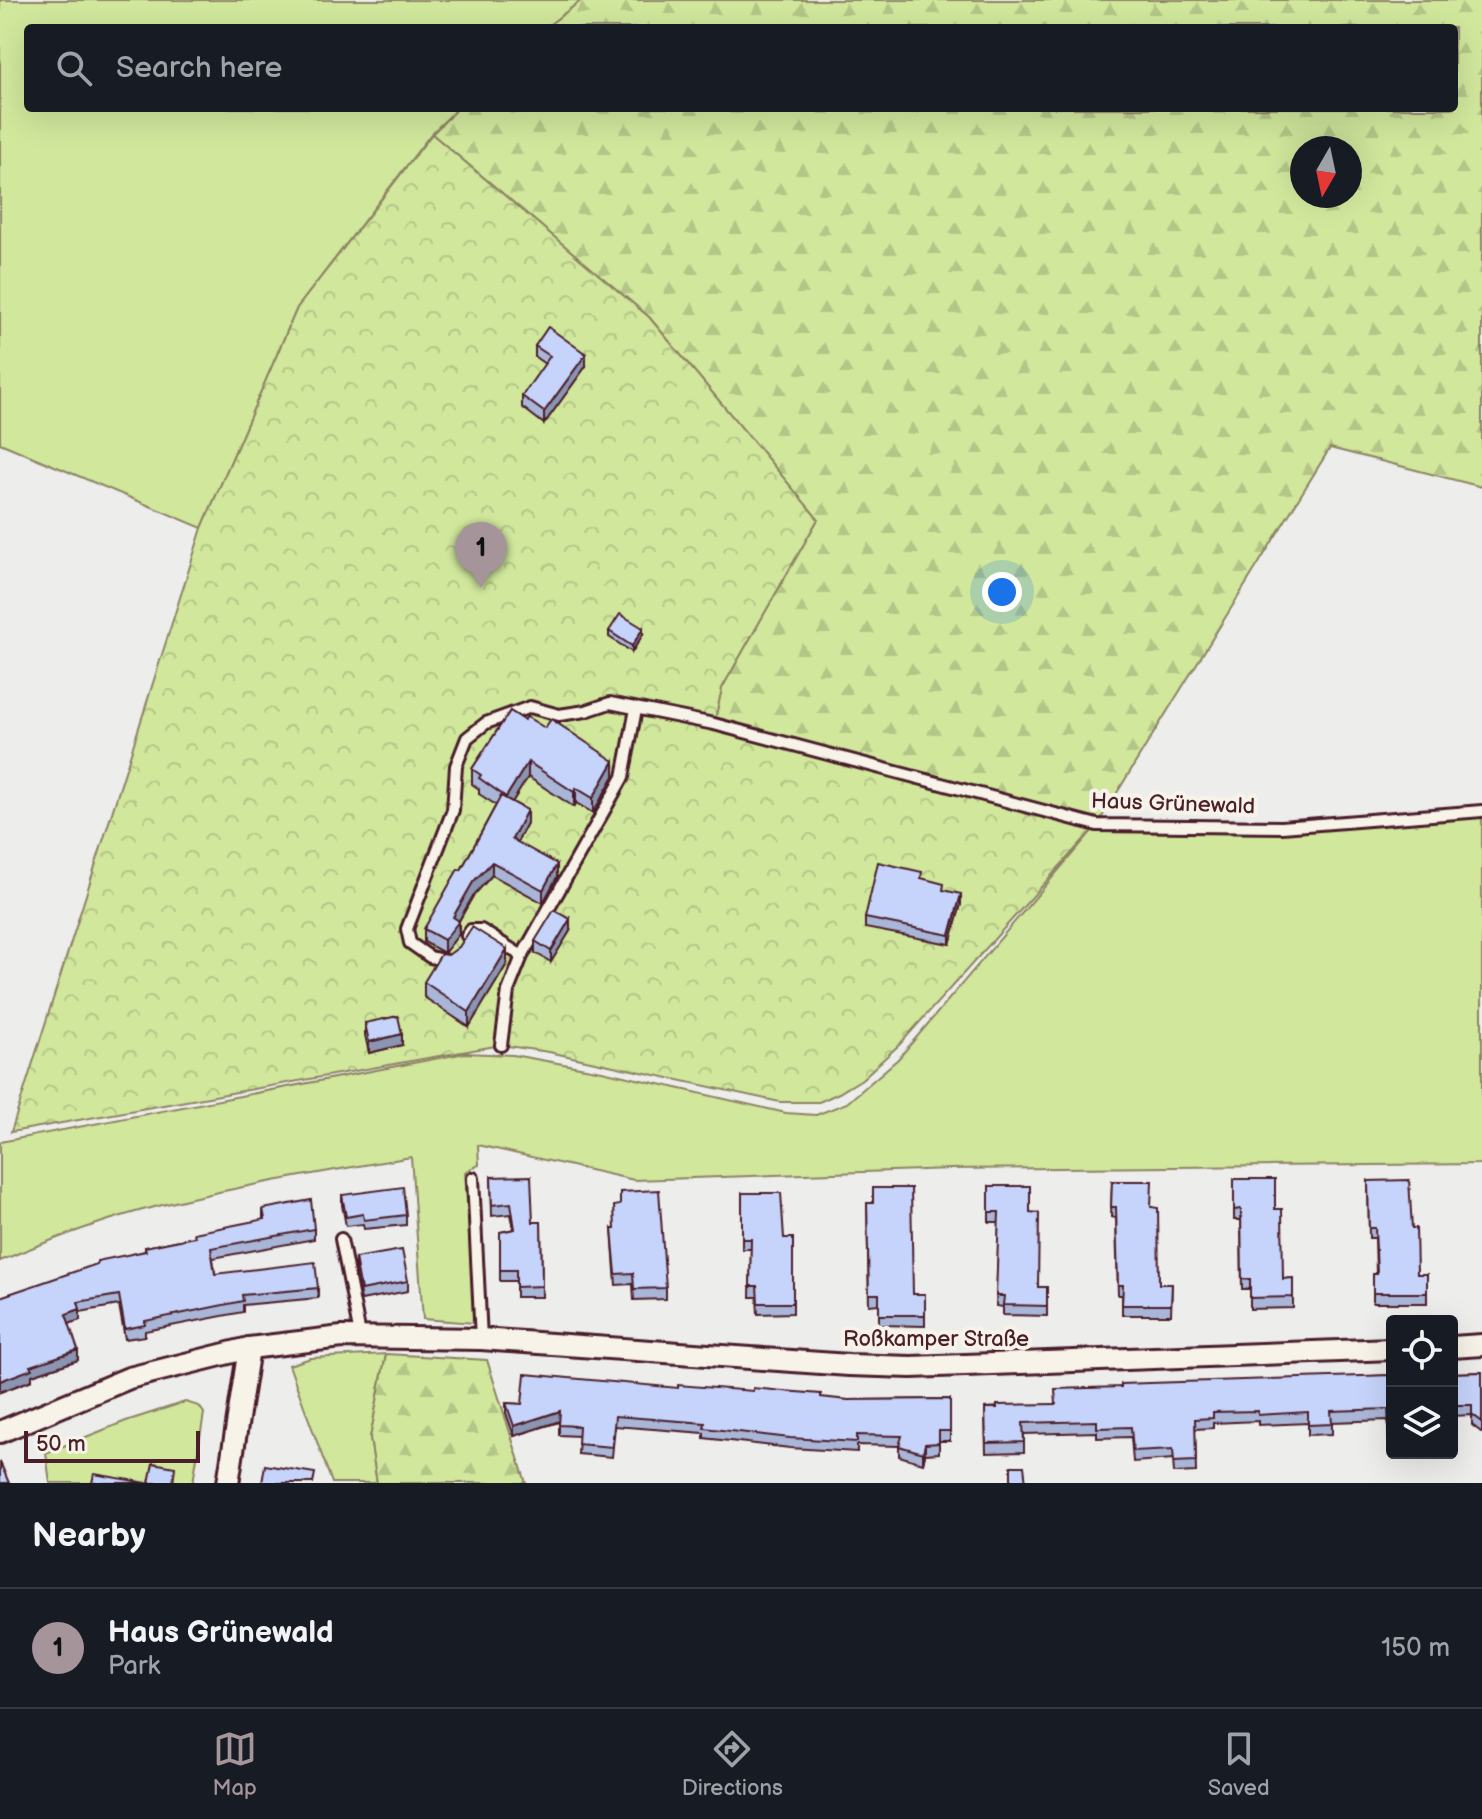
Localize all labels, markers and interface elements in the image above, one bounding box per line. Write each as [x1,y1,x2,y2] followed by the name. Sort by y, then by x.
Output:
[24,24,1458,112] search box
[52,46,96,90] icon: search
[116,50,282,86] text: Search here
[1290,136,1362,208] north arrow
[455,522,507,588] pin: 1
[982,572,1022,612] your location
[1090,788,1256,820] street label: Haus Grünewald
[1386,1315,1458,1459] map controls
[1386,1315,1458,1387] button: locate
[843,1326,1029,1353] street label: Roßkamper Straße
[1386,1387,1458,1459] button: layers
[24,1427,200,1463] scale bar
[36,1431,86,1458] text: 50 m
[32,1515,146,1556] text: Nearby
[108,1615,334,1651] text: Haus Grünewald
[53,1633,63,1664] text: 1
[1381,1633,1450,1664] text: 150 m
[108,1651,160,1682] text: Park
[212,1727,257,1802] tab: Map
[682,1727,783,1802] tab: Directions
[1208,1727,1270,1802] tab: Saved

